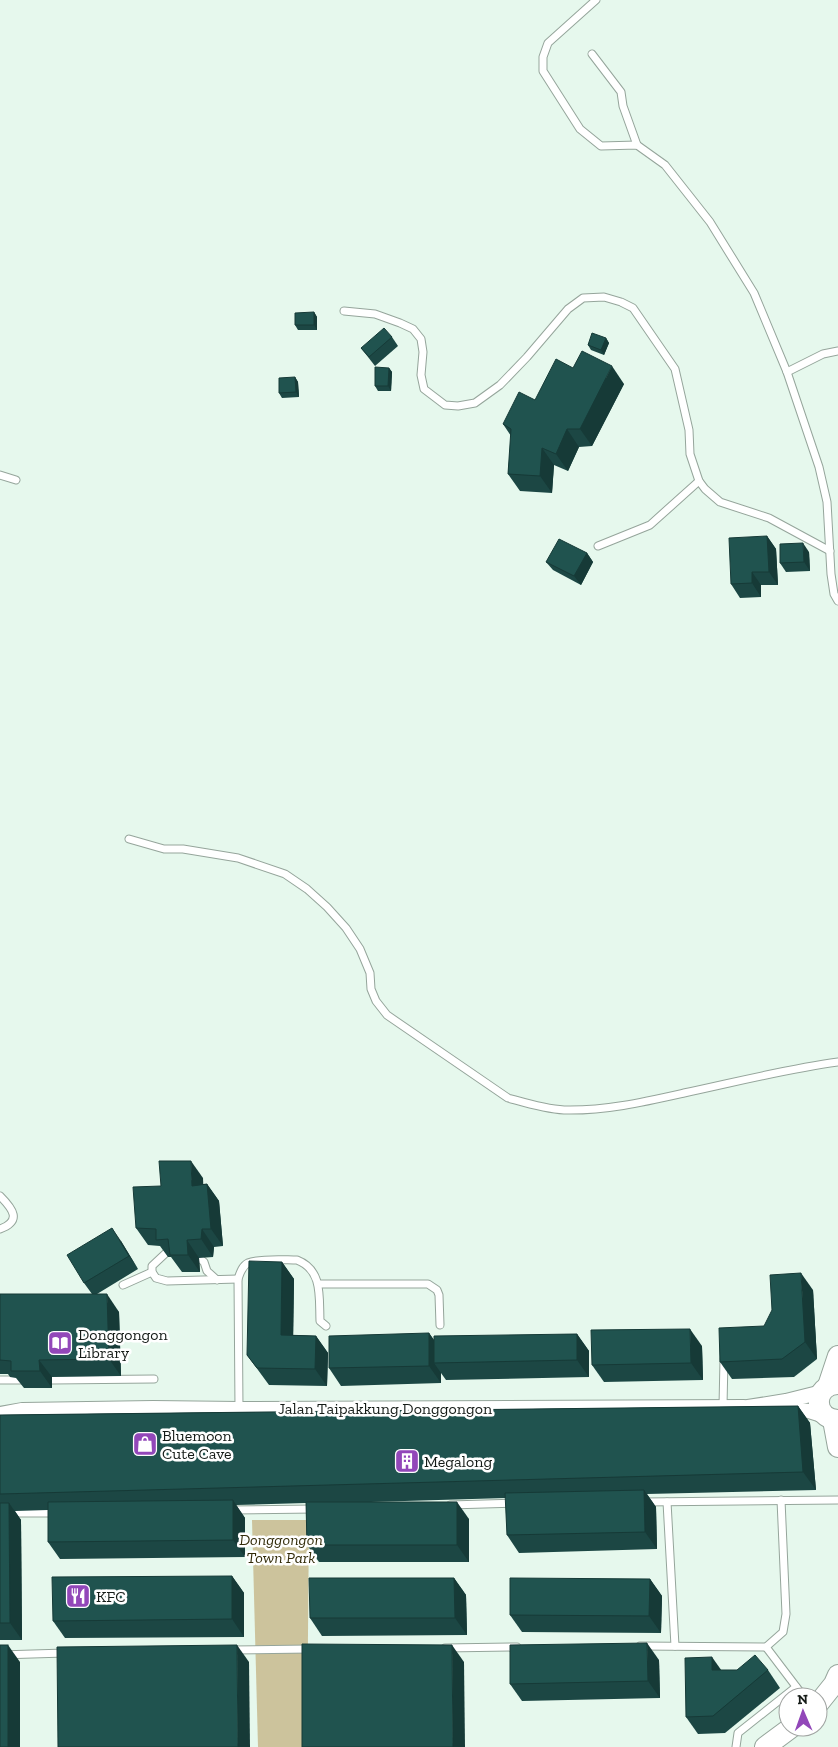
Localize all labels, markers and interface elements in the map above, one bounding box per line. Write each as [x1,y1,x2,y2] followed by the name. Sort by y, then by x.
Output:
[78,1325,169,1362] place label: Donggongon Library
[47,1330,73,1356] library icon: Donggongon Library
[278,1399,493,1418] street label: Jalan Taipakkung Donggongon
[162,1426,233,1463] place label: Bluemoon Cute Cave
[132,1431,158,1457] shop icon: Bluemoon Cute Cave
[394,1448,420,1474] building icon: Megalong
[424,1452,492,1471] place label: Megalong
[239,1530,323,1567] park label: Donggongon Town Park
[65,1583,91,1609] restaurant icon: KFC
[96,1587,126,1606] place label: KFC
[778,1687,828,1737] north arrow
[797,1691,809,1708] text: N

